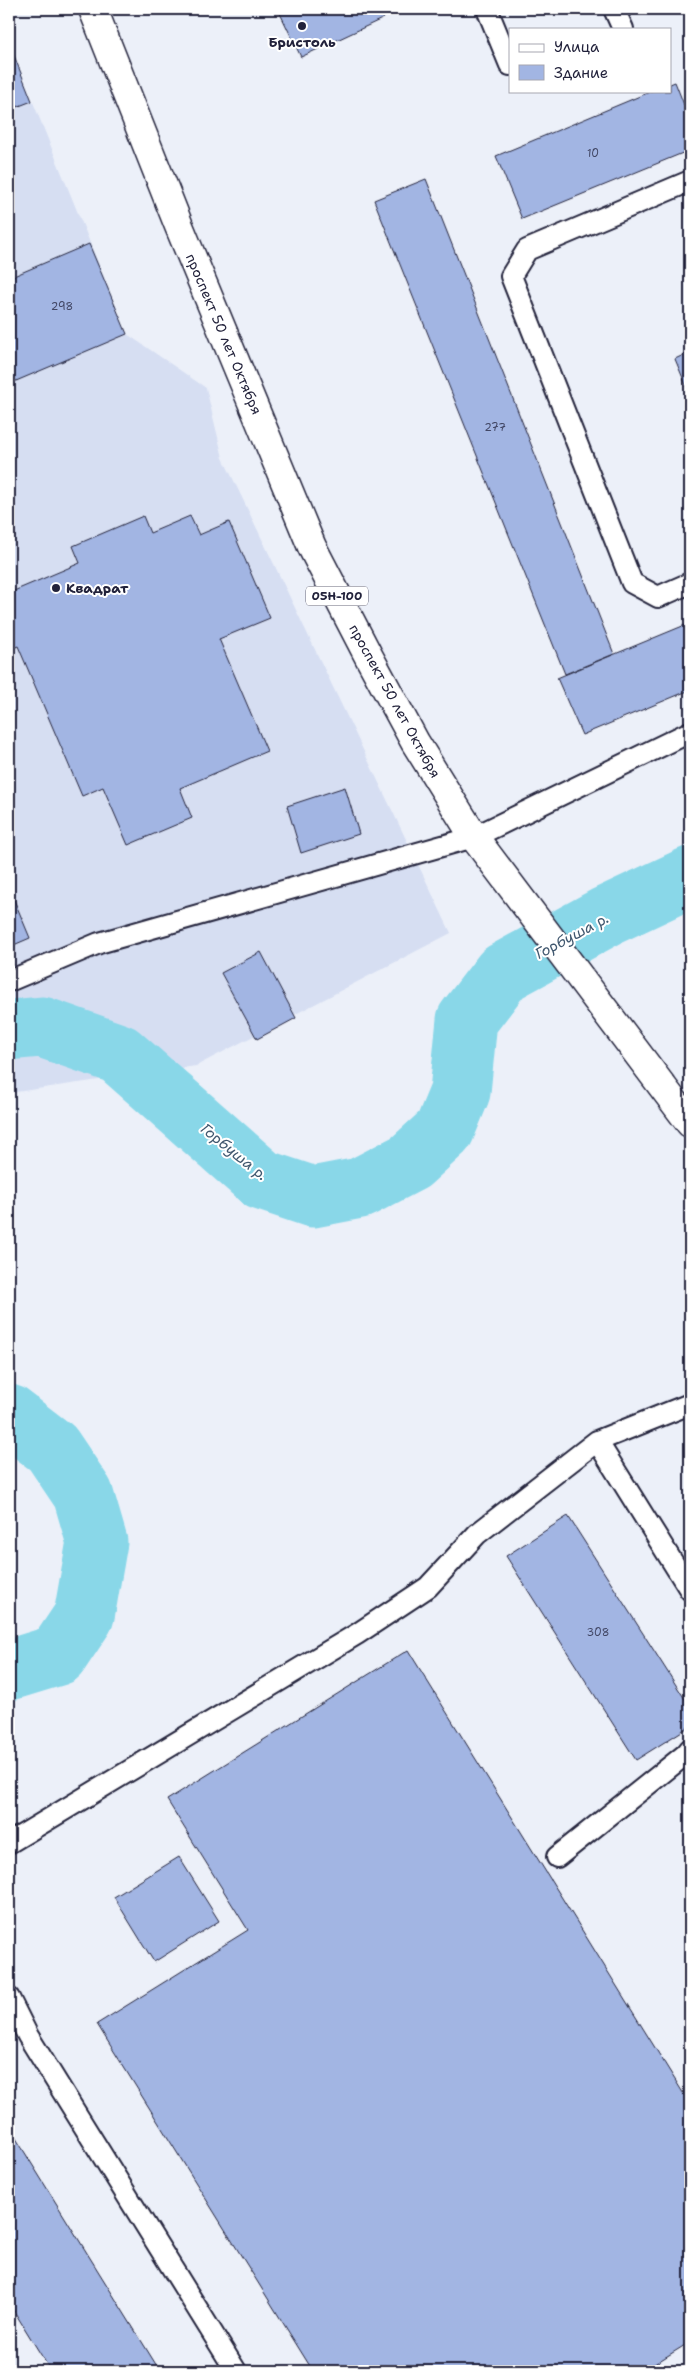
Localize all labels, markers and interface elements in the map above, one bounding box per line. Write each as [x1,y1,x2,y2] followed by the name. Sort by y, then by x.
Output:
[296,20,308,32] marker: Бристоль
[509,28,672,92] legend
[268,33,336,51] place label: Бристоль
[554,37,600,57] text: Улица
[554,63,608,83] text: Здание
[587,146,599,161] house number: 10
[182,251,266,417] street label: проспект 50 лет Октября
[51,299,73,314] house number: 298
[484,420,506,435] house number: 277
[66,579,129,597] place label: Квадрат
[50,582,62,594] marker: Квадрат
[306,586,368,606] road number: 05Н-100
[345,621,445,781] street label: проспект 50 лет Октября
[532,908,612,964] water label: Горбуша р.
[196,1119,272,1185] water label: Горбуша р.
[587,1625,609,1640] house number: 308

